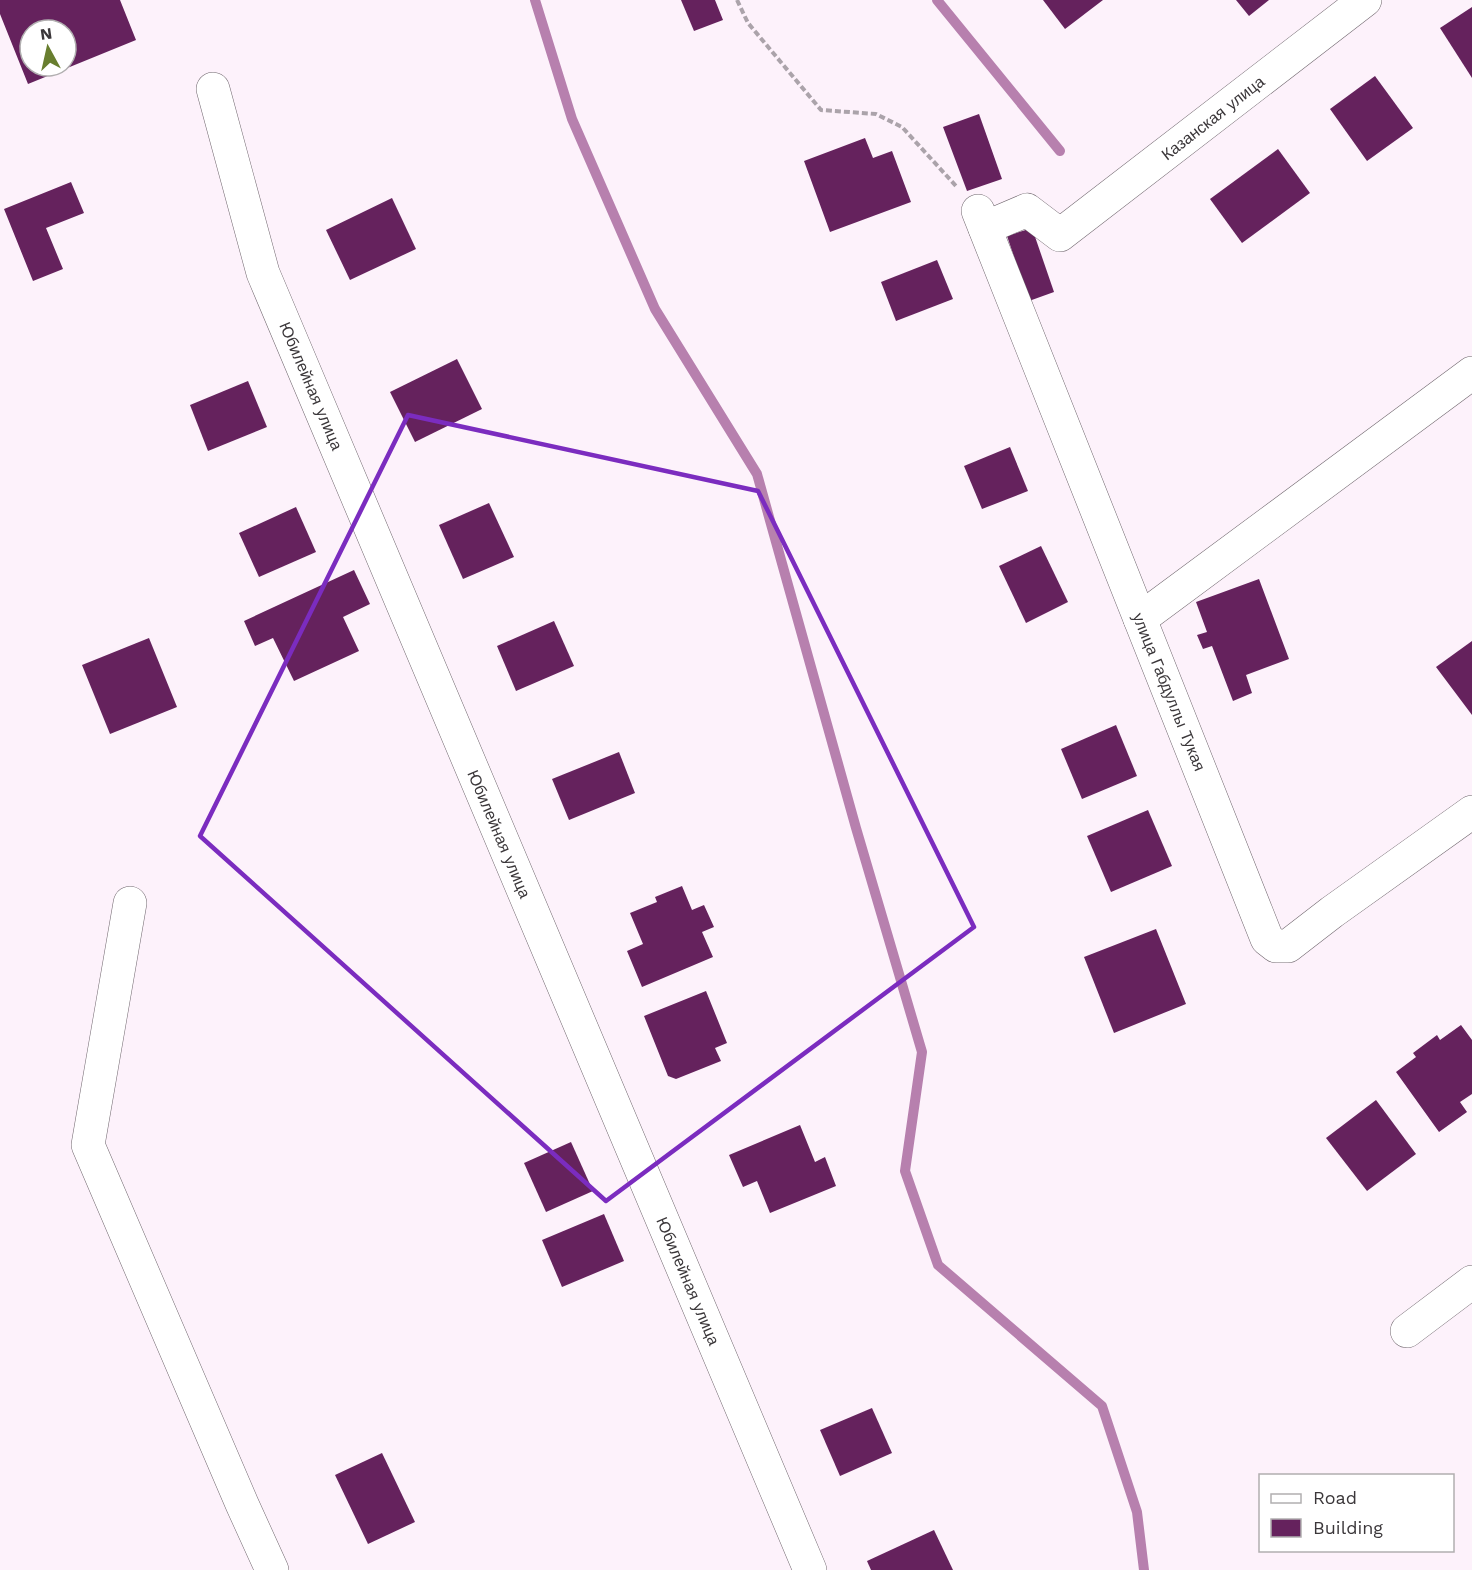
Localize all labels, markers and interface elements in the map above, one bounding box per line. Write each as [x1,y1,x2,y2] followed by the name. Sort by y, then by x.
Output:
[18,18,78,78] north arrow
[39,23,53,44] text: N
[1158,72,1268,164] street label: Казанская улица
[275,319,347,453] street label: Юбилейная улица
[1129,610,1209,774] street label: улица Габдуллы Тукая
[463,767,535,901] street label: Юбилейная улица
[652,1214,724,1348] street label: Юбилейная улица
[1259,1474,1454,1552] legend
[1313,1487,1357,1508] text: Road
[1313,1517,1383,1538] text: Building

